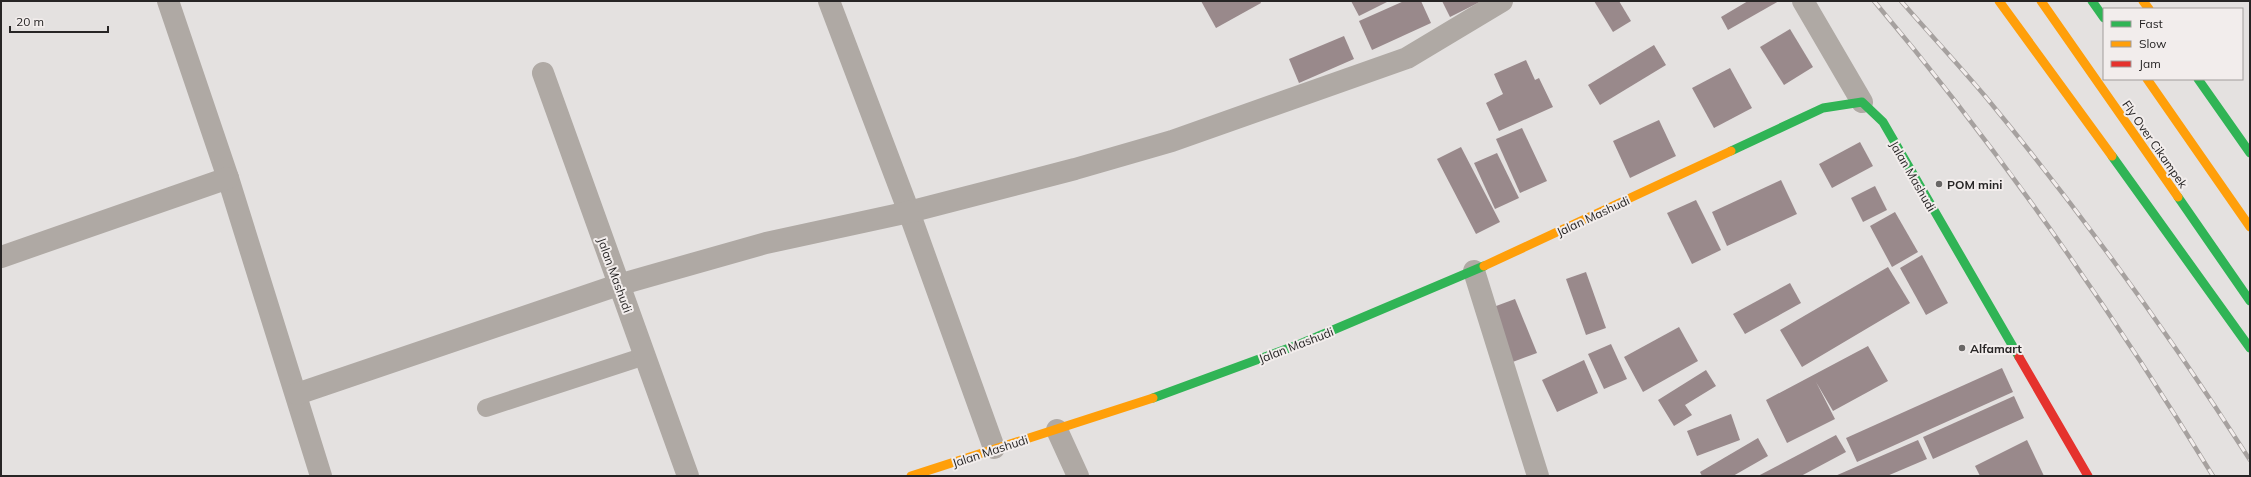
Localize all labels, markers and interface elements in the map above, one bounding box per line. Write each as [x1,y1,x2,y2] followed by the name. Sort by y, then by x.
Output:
[10,8,108,34] scale bar
[2103,8,2243,80] legend
[16,14,44,29] text: 20 m
[2139,16,2163,31] text: Fast
[2139,36,2167,51] text: Slow
[2139,56,2161,71] text: Jam
[2119,97,2191,191] street label: Fly Over Cikampek
[1887,138,1939,214] street label: Jalan Mashudi
[1947,177,2002,192] place label: POM mini
[1934,179,1944,189] marker: POM mini
[1554,192,1632,239] street label: Jalan Mashudi
[594,235,636,315] street label: Jalan Mashudi
[1257,324,1336,366] street label: Jalan Mashudi
[1970,341,2022,356] place label: Alfamart
[1957,343,1967,353] marker: Alfamart
[950,432,1030,470] street label: Jalan Mashudi

